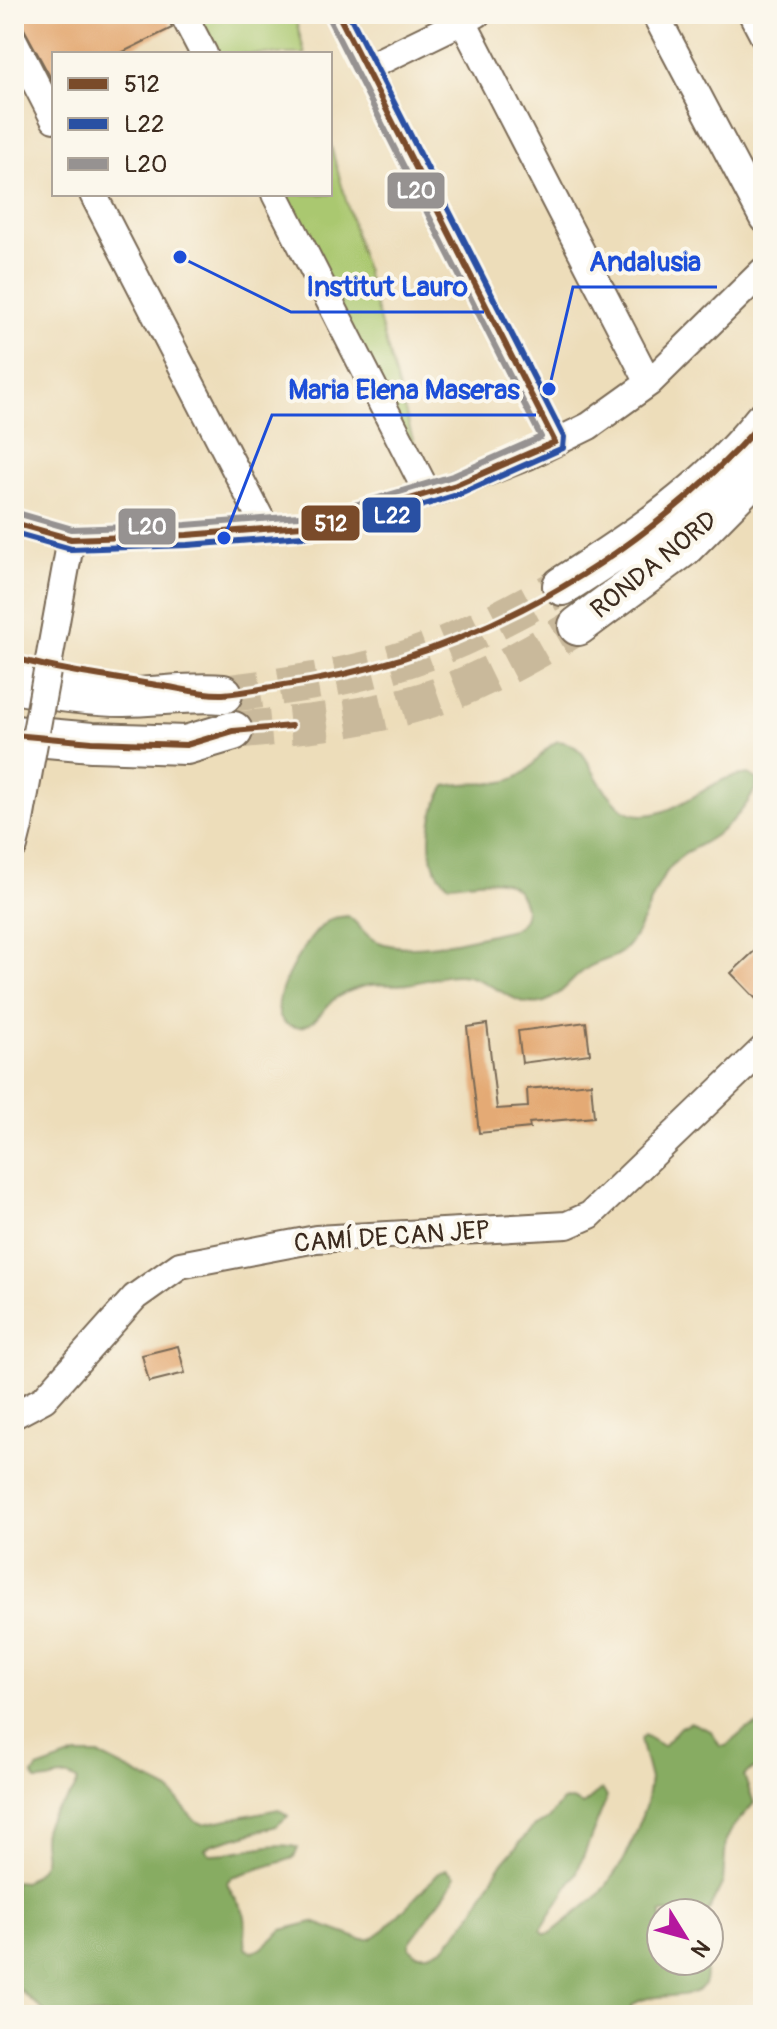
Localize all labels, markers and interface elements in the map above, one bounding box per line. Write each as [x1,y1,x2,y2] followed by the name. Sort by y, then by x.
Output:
[52,52,332,196] legend
[124,70,160,99] text: 512
[124,110,164,139] text: L22
[124,150,167,179] text: L20
[386,171,446,210] line badge: L20
[396,177,436,205] text: L20
[573,235,717,287] callout: Andalusia
[589,245,701,280] text: Andalusia
[291,260,484,312] callout: Institut Lauro
[306,270,468,305] text: Institut Lauro
[272,363,536,415] callout: Maria Elena Maseras
[288,373,520,408] text: Maria Elena Maseras
[361,496,422,534] line badge: L22
[373,502,411,530] text: L22
[300,504,361,542] line badge: 512
[584,504,724,626] street label: RONDA NORD
[117,507,177,546] line badge: L20
[315,510,347,538] text: 512
[127,513,167,541] text: L20
[293,1214,491,1260] street label: CAMÍ DE CAN JEP
[645,1897,725,1977] north arrow
[684,1934,716,1963] text: N

